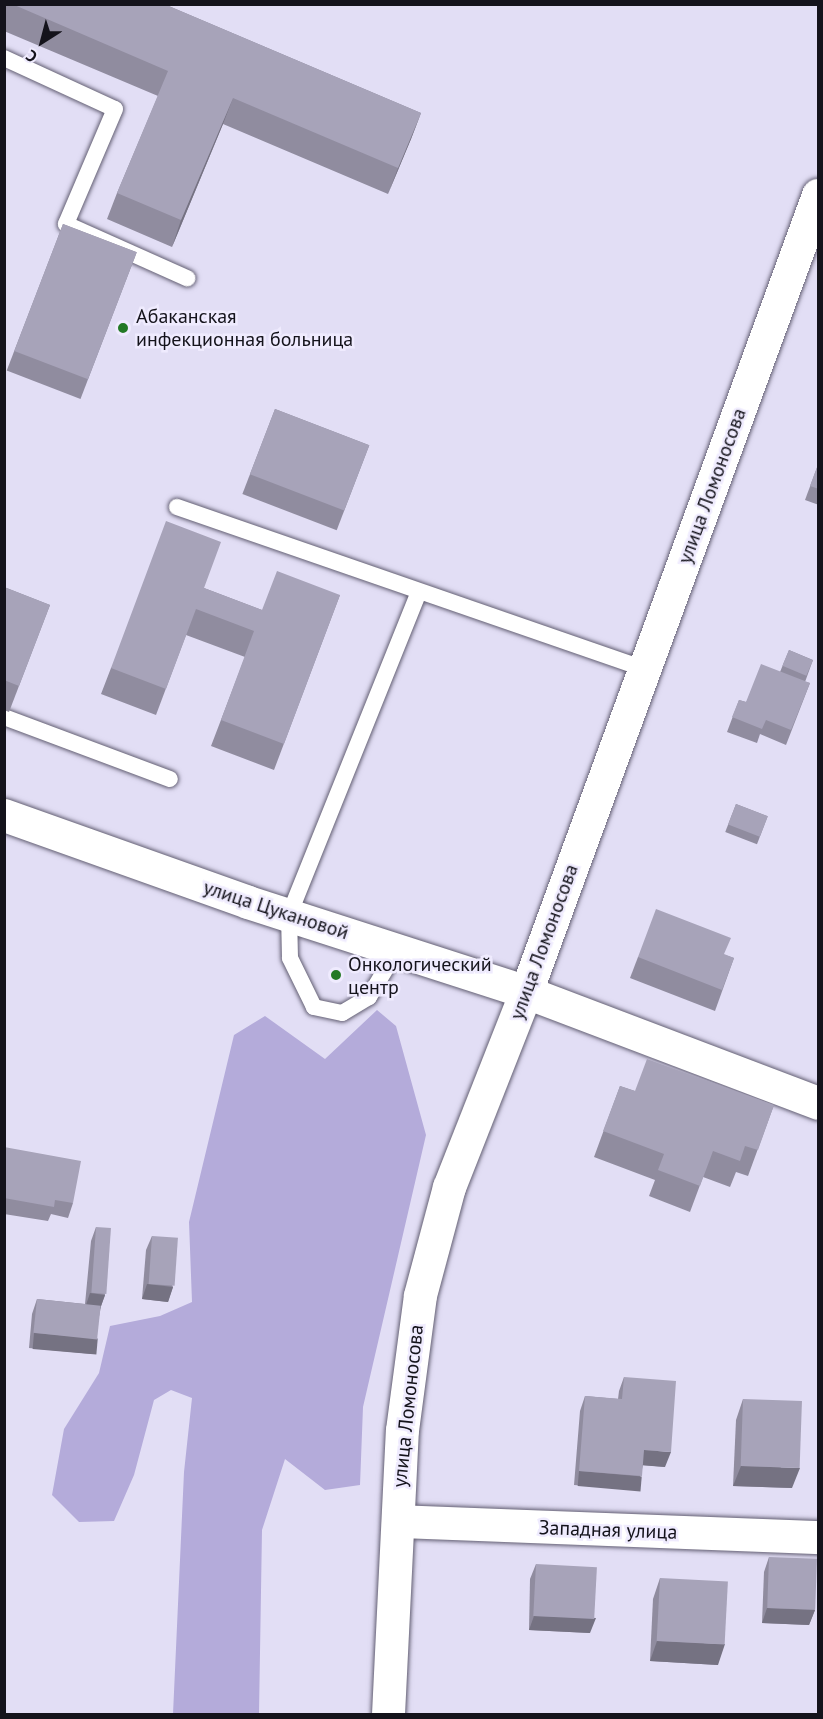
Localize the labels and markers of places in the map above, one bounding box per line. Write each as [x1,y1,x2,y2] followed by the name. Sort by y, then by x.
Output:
[136,304,353,351] place label: Абаканская инфекционная больница
[114,319,132,337] marker: Абаканская инфекционная больница
[348,952,492,999] place label: Онкологический центр
[329,968,343,982] marker: Онкологический центр

